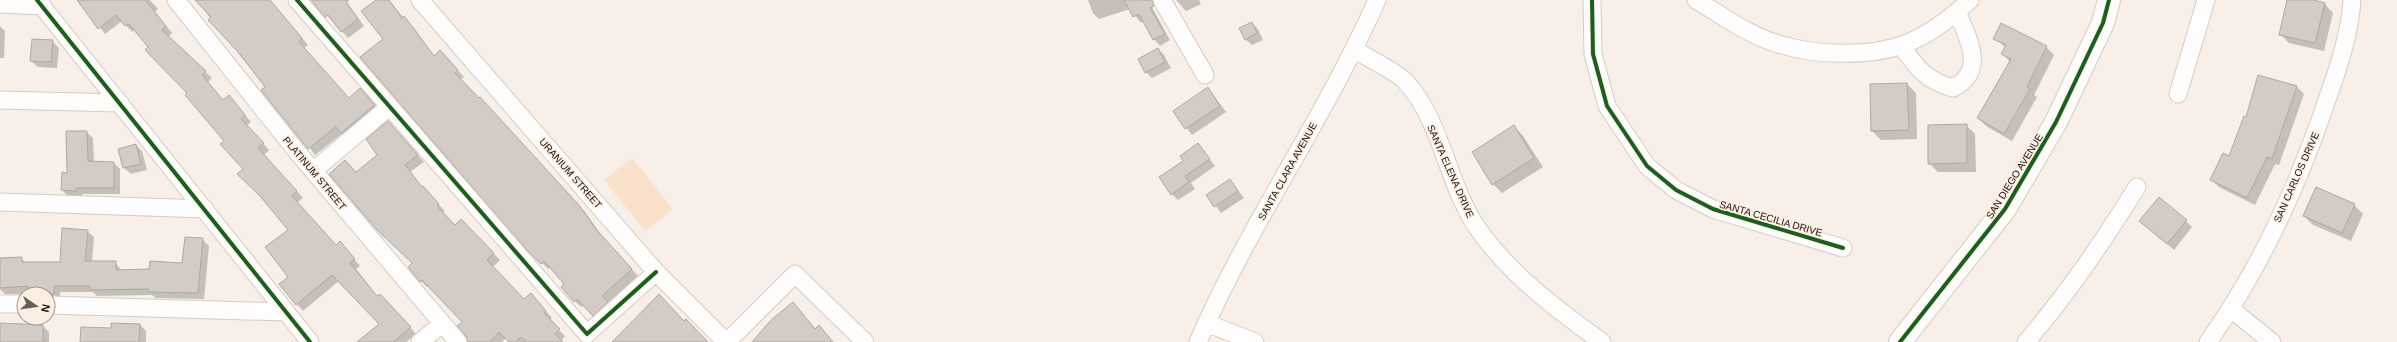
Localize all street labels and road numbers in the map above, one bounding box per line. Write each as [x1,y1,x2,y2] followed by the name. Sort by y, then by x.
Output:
[1256,120,1319,222] street label: SANTA CLARA AVENUE
[1425,123,1476,220] street label: SANTA ELENA DRIVE
[2272,130,2322,224] street label: SAN CARLOS DRIVE
[1984,131,2045,221] street label: SAN DIEGO AVENUE
[281,135,348,212] street label: PLATINUM STREET
[537,136,604,210] street label: URANIUM STREET
[1718,199,1824,239] street label: SANTA CECILIA DRIVE

